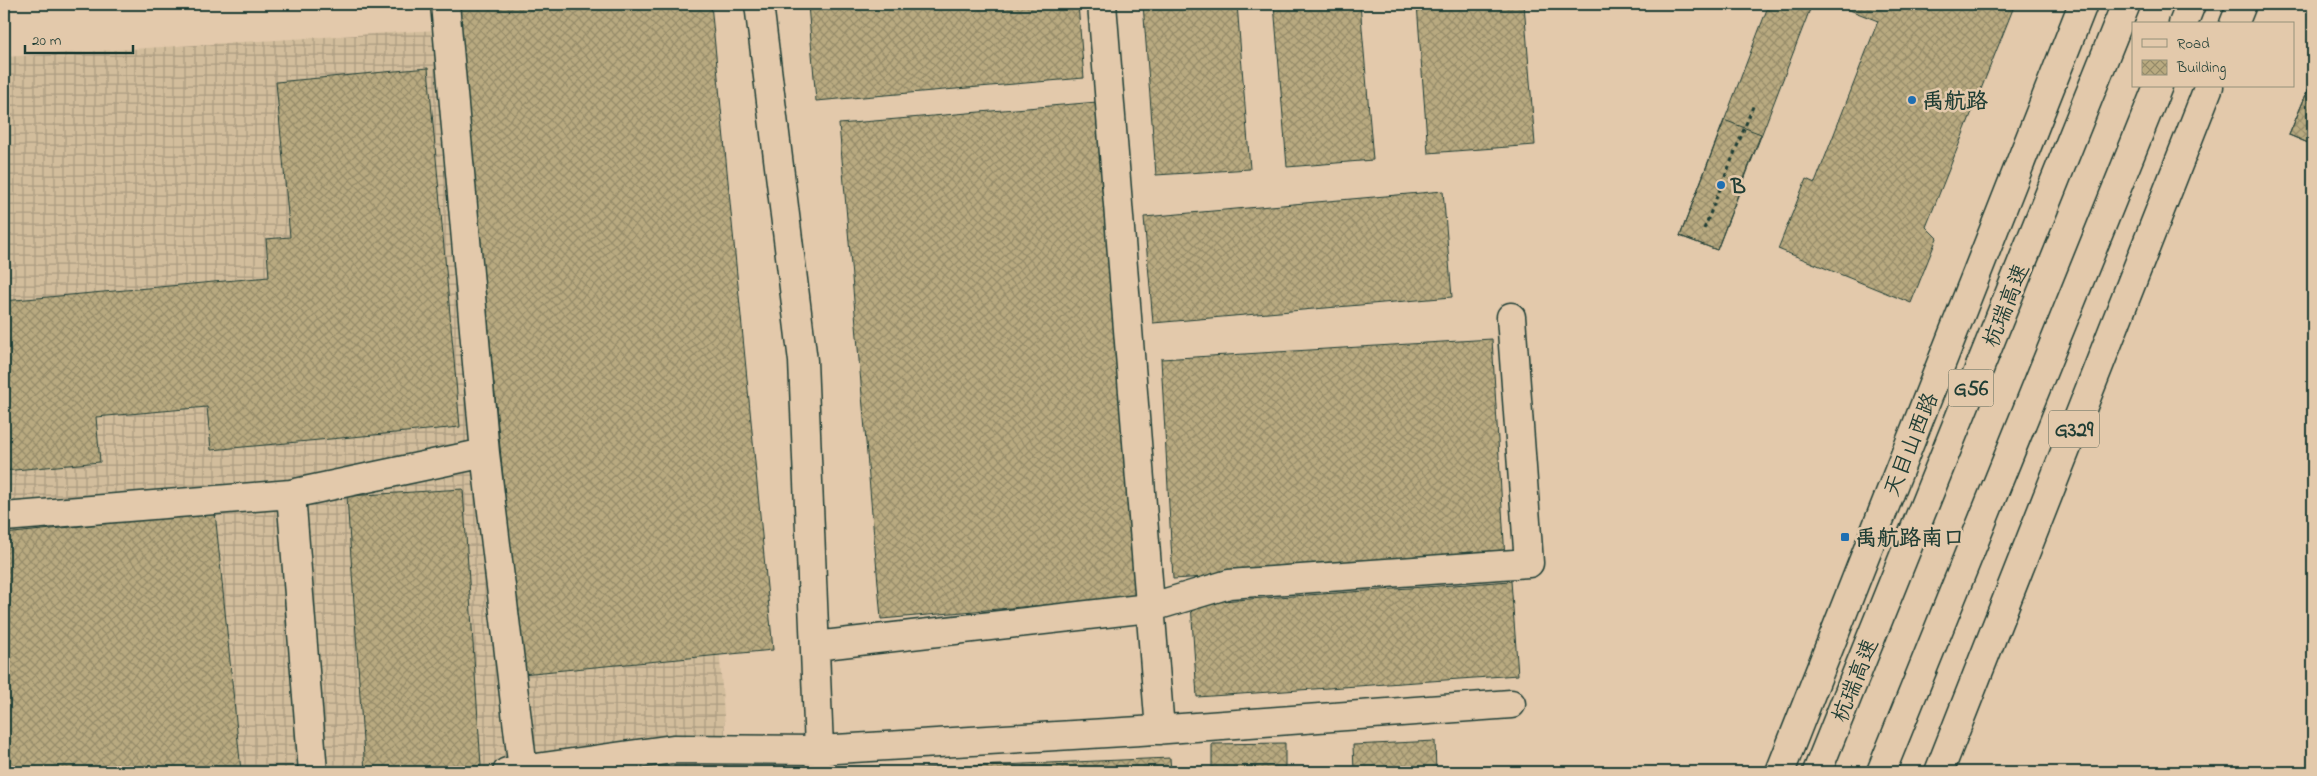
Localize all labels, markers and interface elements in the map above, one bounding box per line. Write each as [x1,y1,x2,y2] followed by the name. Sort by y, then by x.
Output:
[25,22,132,54] scale bar
[2132,22,2294,88] legend
[32,30,62,52] text: 20 m
[2177,33,2210,55] text: Road
[2176,57,2226,80] text: Building
[1922,87,1988,119] place label: 禹航路
[1906,94,1918,106] marker: 禹航路
[1730,172,1746,204] place label: B
[1715,179,1727,191] marker: B
[1976,259,2039,353] street label: 杭瑞高速
[1948,369,1994,406] road number: G56
[1877,388,1948,502] street label: 天目山西路
[2049,410,2099,448] road number: G329
[1855,524,1965,556] place label: 禹航路南口
[1839,531,1851,543] marker: 禹航路南口
[1825,634,1888,728] street label: 杭瑞高速

